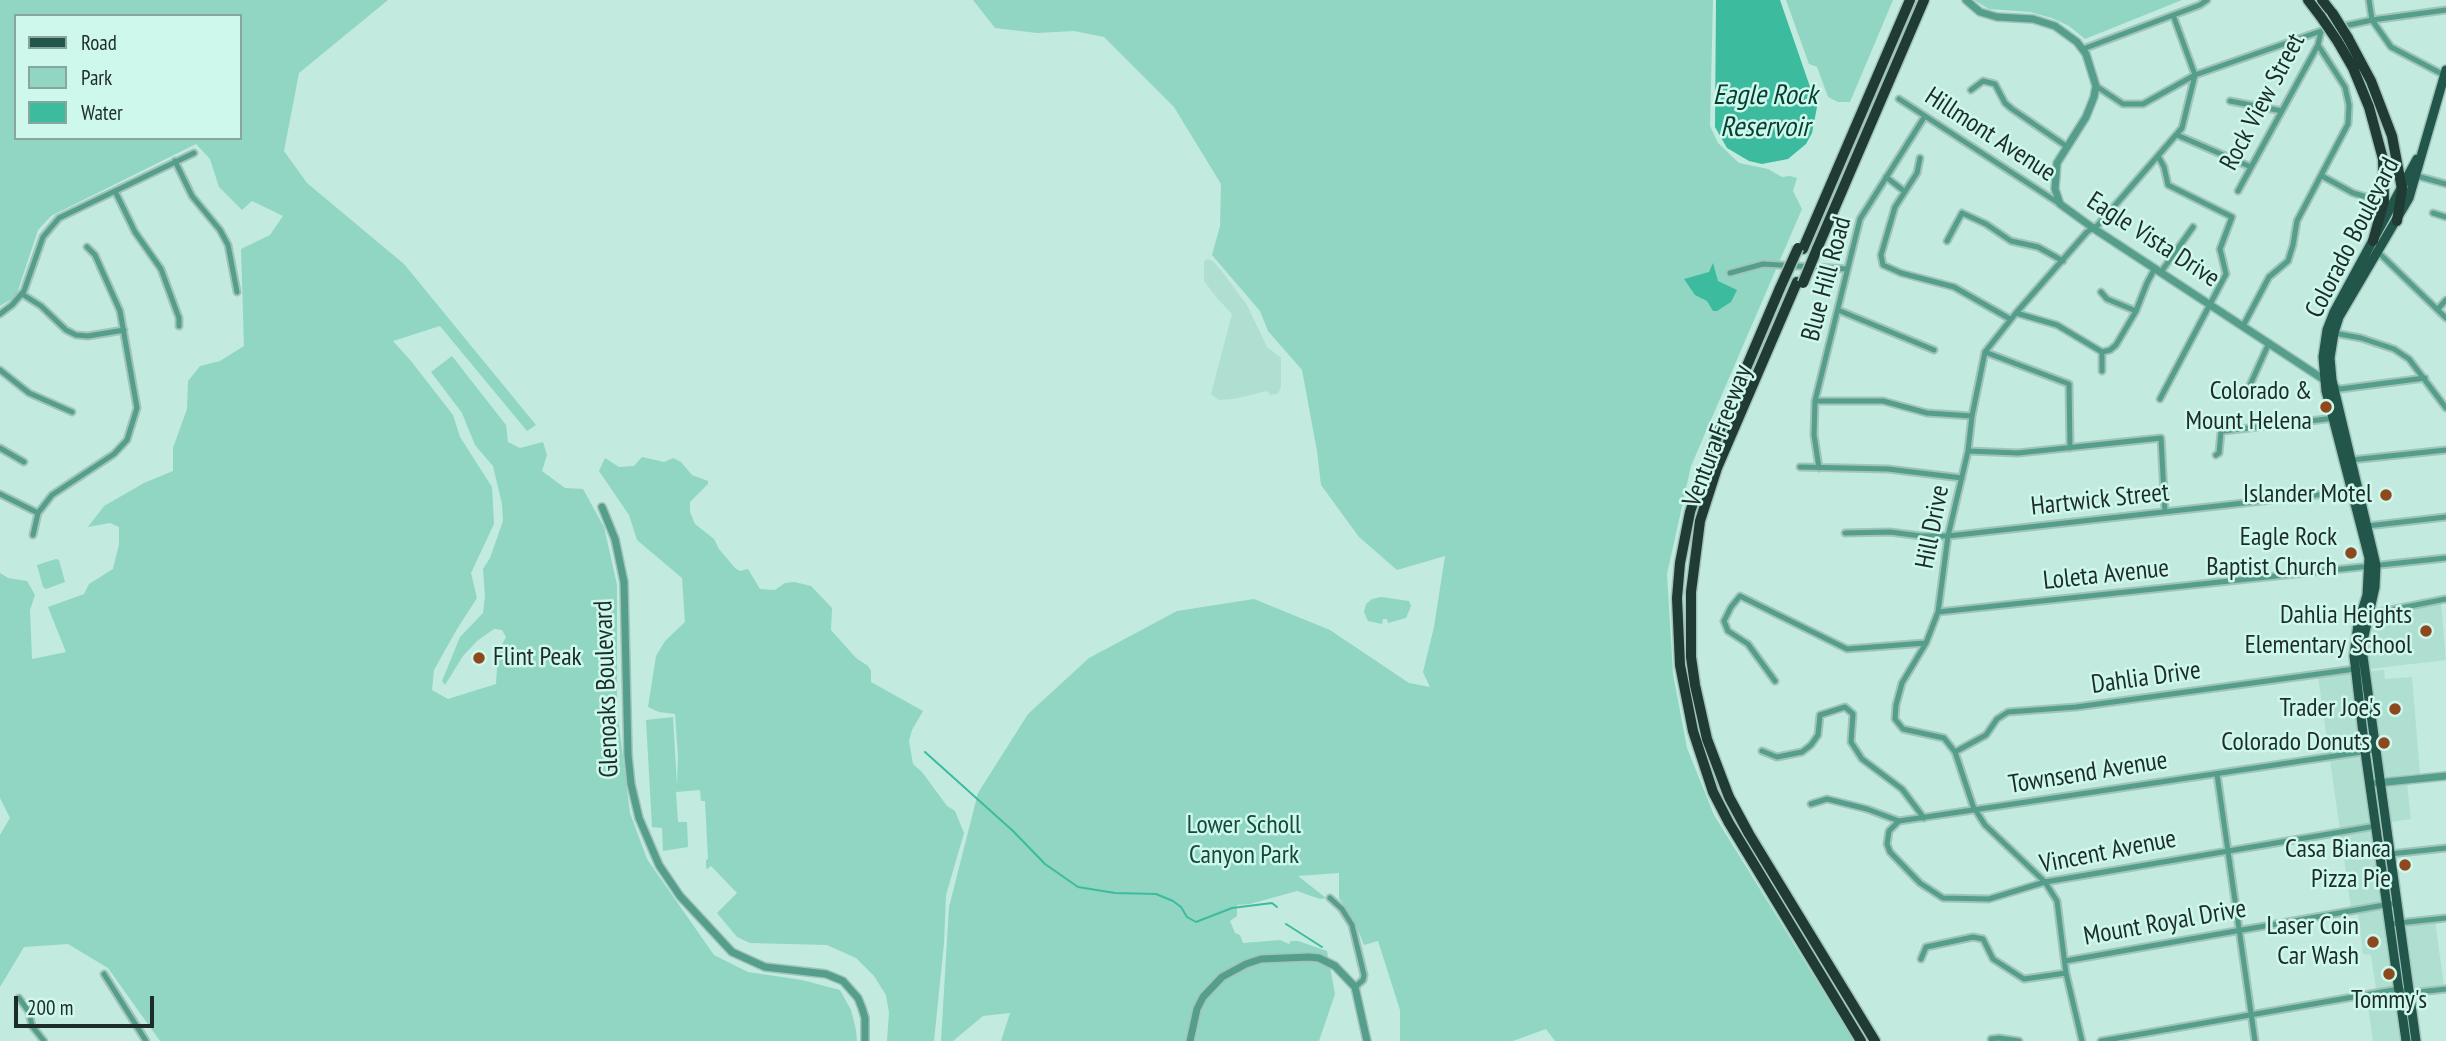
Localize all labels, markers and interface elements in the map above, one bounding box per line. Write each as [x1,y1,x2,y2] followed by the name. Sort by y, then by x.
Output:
[14,14,242,140] legend
[2214,28,2312,176] street label: Rock View Street
[81,29,117,56] text: Road
[81,64,112,91] text: Park
[1713,79,1817,145] water label: Eagle Rock Reservoir
[1919,81,2061,189] street label: Hillmont Avenue
[81,99,123,126] text: Water
[2299,153,2407,323] street label: Colorado Boulevard
[2081,186,2225,294] street label: Eagle Vista Drive
[1795,213,1859,345] street label: Blue Hill Road
[1677,361,1759,511] street label: Ventura Freeway
[2186,376,2312,438] place label: Colorado & Mount Helena
[2318,399,2334,415] marker: Colorado & Mount Helena
[2029,477,2171,523] street label: Hartwick Street
[2243,479,2372,511] place label: Islander Motel
[1910,483,1956,571] street label: Hill Drive
[2378,487,2394,503] marker: Islander Motel
[2206,522,2337,584] place label: Eagle Rock Baptist Church
[2343,545,2359,561] marker: Eagle Rock Baptist Church
[2041,553,2171,597] street label: Loleta Avenue
[588,600,626,778] street label: Glenoaks Boulevard
[2245,600,2412,662] place label: Dahlia Heights Elementary School
[2418,623,2434,639] marker: Dahlia Heights Elementary School
[493,642,582,674] place label: Flint Peak
[471,650,487,666] marker: Flint Peak
[2089,655,2203,701] street label: Dahlia Drive
[2279,693,2381,725] place label: Trader Joe's
[2387,701,2403,717] marker: Trader Joe's
[2221,727,2370,759] place label: Colorado Donuts
[2376,735,2392,751] marker: Colorado Donuts
[2006,745,2170,801] street label: Townsend Avenue
[1187,810,1301,872] park label: Lower Scholl Canyon Park
[2037,823,2179,881] street label: Vincent Avenue
[2285,834,2391,896] place label: Casa Bianca Pizza Pie
[2397,857,2413,873] marker: Casa Bianca Pizza Pie
[2081,893,2249,953] street label: Mount Royal Drive
[2267,911,2359,972] place label: Laser Coin Car Wash
[2365,934,2381,950] marker: Laser Coin Car Wash
[2381,966,2397,982] marker: Tommy's
[18,982,158,1026] scale bar
[2351,985,2427,1017] place label: Tommy's
[27,994,73,1021] text: 200 m

